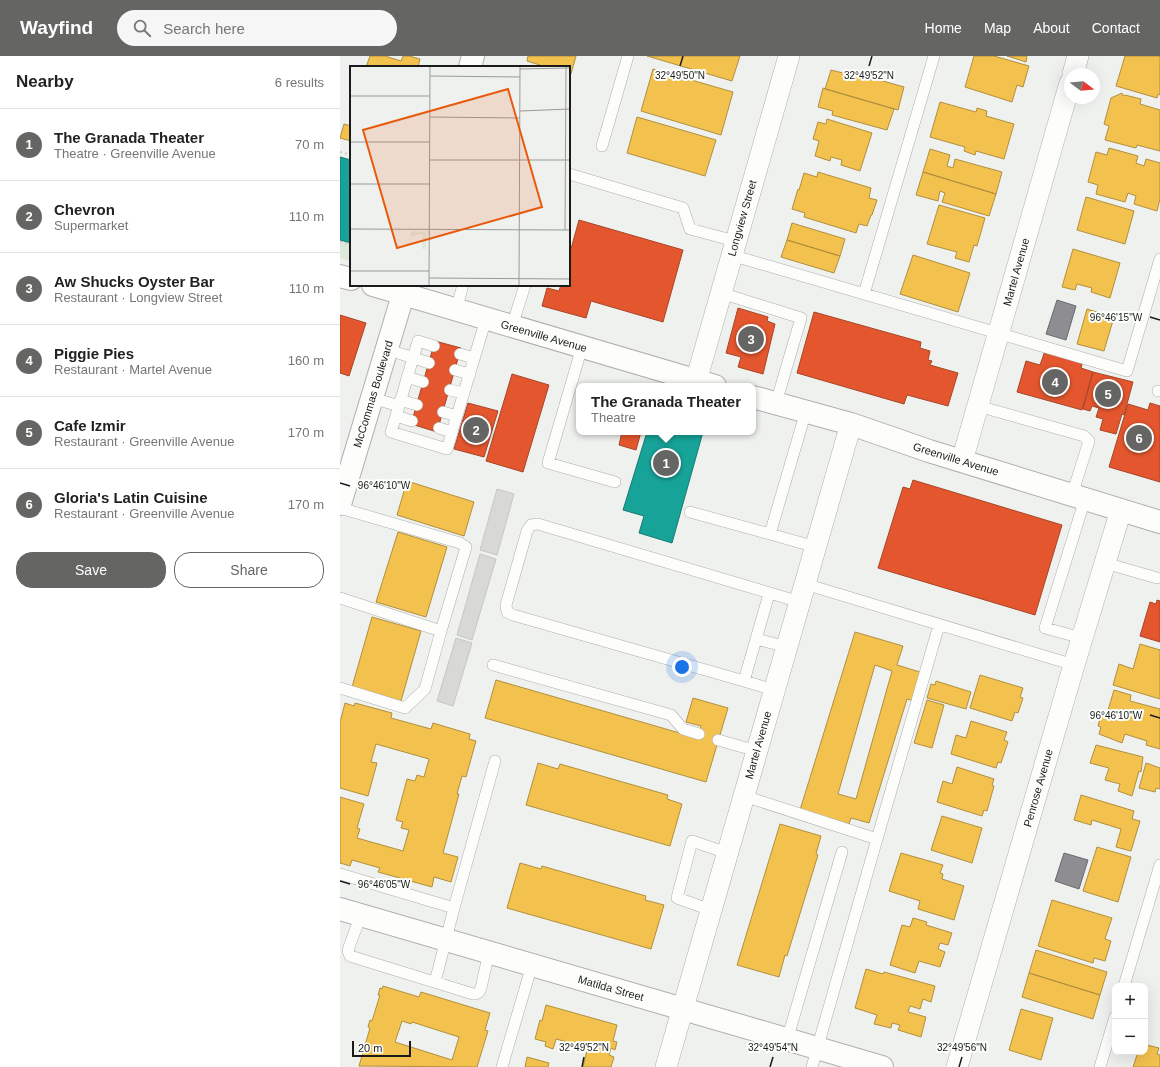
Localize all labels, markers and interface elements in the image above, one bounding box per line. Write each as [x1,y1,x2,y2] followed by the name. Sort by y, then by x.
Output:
[117,10,397,46] search box
[20,17,93,38] text: Wayfind
[131,17,153,39] icon: search
[163,20,245,37] text: Search here
[925,20,962,36] text: Home
[984,20,1011,36] text: Map
[1033,20,1070,36] text: About
[1092,20,1140,36] text: Contact
[350,66,570,286] inset map
[1064,68,1100,104] north arrow
[655,70,705,81] text: 32°49'50"N
[844,70,894,81] text: 32°49'52"N
[16,72,74,91] text: Nearby
[275,75,324,90] text: 6 results
[54,129,204,146] text: The Granada Theater
[25,137,33,152] text: 1
[295,137,324,152] text: 70 m
[54,146,216,161] text: Theatre · Greenville Avenue
[725,178,759,258] street label: Longview Street
[54,201,115,218] text: Chevron
[25,209,33,224] text: 2
[289,209,324,224] text: 110 m
[54,218,128,233] text: Supermarket
[1001,237,1031,307] street label: Martel Avenue
[54,273,215,290] text: Aw Shucks Oyster Bar
[25,281,33,296] text: 3
[289,281,324,296] text: 110 m
[54,290,222,305] text: Restaurant · Longview Street
[1090,312,1143,323] text: 96°46'15"W
[500,318,588,354] street label: Greenville Avenue
[738,324,764,354] pin: 3
[351,339,395,449] street label: McCommas Boulevard
[54,345,134,362] text: Piggie Pies
[25,353,33,368] text: 4
[288,353,324,368] text: 160 m
[54,362,212,377] text: Restaurant · Martel Avenue
[1042,367,1068,397] pin: 4
[1095,379,1121,409] pin: 5
[576,383,756,435] popup
[591,393,741,410] text: The Granada Theater
[591,410,636,425] text: Theatre
[463,415,489,445] pin: 2
[54,417,126,434] text: Cafe Izmir
[1126,423,1152,453] pin: 6
[25,425,33,440] text: 5
[288,425,324,440] text: 170 m
[54,434,234,449] text: Restaurant · Greenville Avenue
[912,440,1000,478] street label: Greenville Avenue
[653,448,679,478] pin: 1
[358,480,411,491] text: 96°46'10"W
[54,489,208,506] text: Gloria's Latin Cuisine
[25,497,33,512] text: 6
[288,497,324,512] text: 170 m
[54,506,234,521] text: Restaurant · Greenville Avenue
[16,552,166,588] button: Save
[174,552,324,588] button: Share
[672,657,692,677] your location
[743,710,773,780] street label: Martel Avenue
[1090,710,1143,721] text: 96°46'10"W
[1021,748,1055,828] street label: Penrose Avenue
[358,879,411,890] text: 96°46'05"W
[577,973,645,1003] street label: Matilda Street
[1112,983,1148,1055] map controls
[1112,983,1148,1019] button: +
[1112,1019,1148,1055] button: −
[352,1039,411,1058] scale bar
[358,1042,382,1054] text: 20 m
[559,1042,609,1053] text: 32°49'52"N
[748,1042,798,1053] text: 32°49'54"N
[937,1042,987,1053] text: 32°49'56"N

